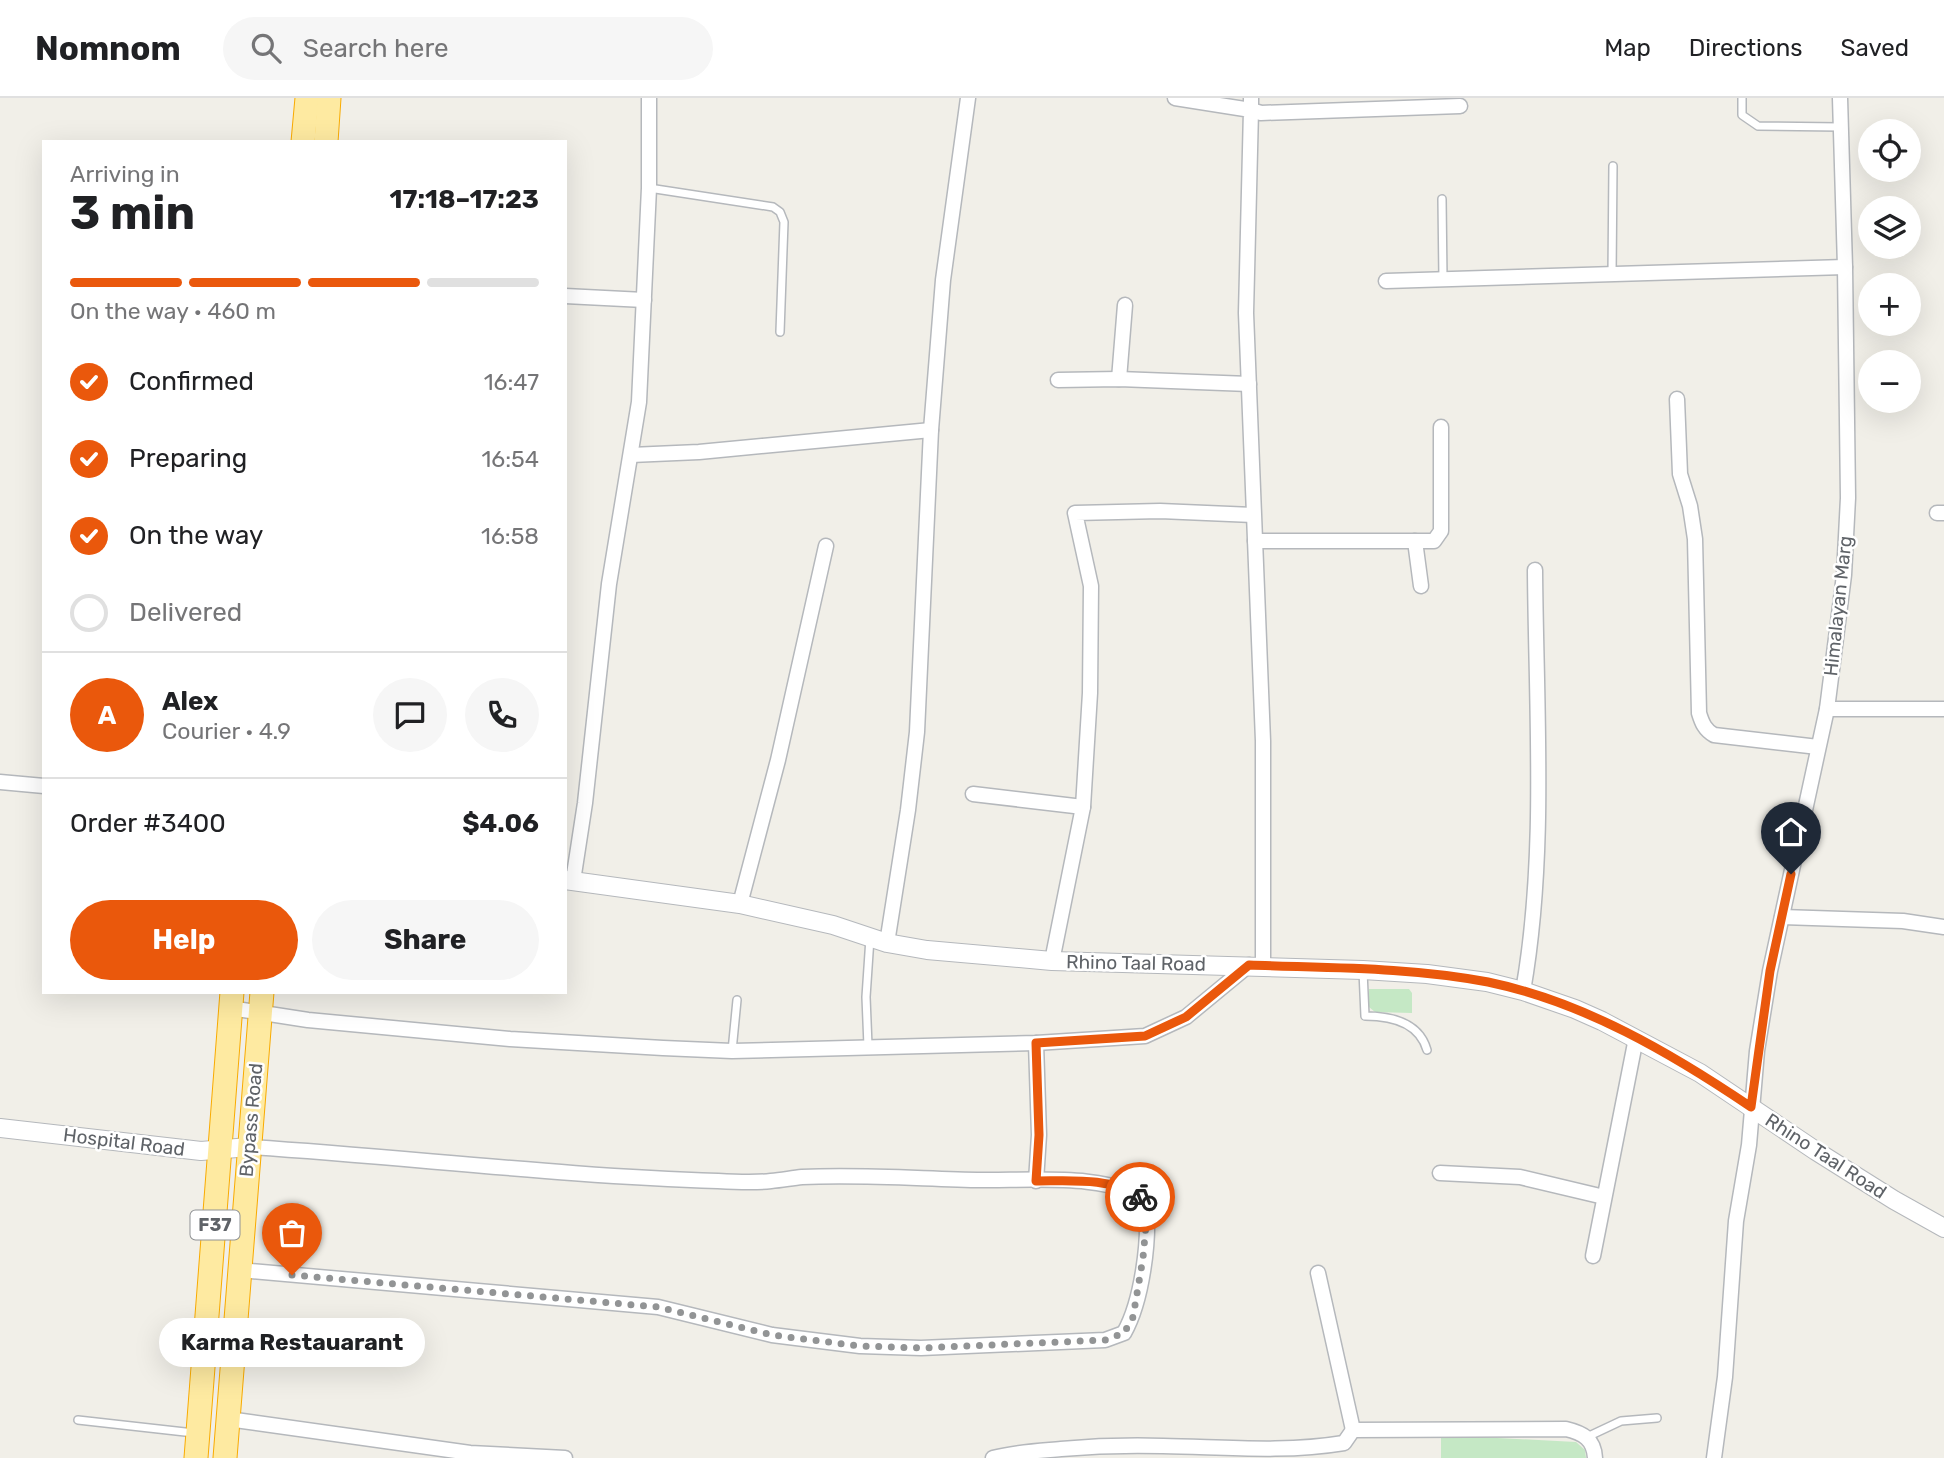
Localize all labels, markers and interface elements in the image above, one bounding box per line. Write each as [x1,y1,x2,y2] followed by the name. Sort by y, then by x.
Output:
[223,17,713,80] search box
[35,29,181,68] text: Nomnom
[247,29,285,67] icon: search
[303,33,449,64] text: Search here
[1604,34,1651,62] text: Map
[1689,34,1802,62] text: Directions
[1840,34,1909,62] text: Saved
[1858,119,1921,413] map controls
[1858,119,1921,182] button: locate
[70,160,180,188] text: Arriving in
[390,184,539,215] text: 17:18–17:23
[70,186,195,241] text: 3 min
[1858,196,1921,259] button: layers
[1858,273,1921,336] button: +
[70,297,276,325] text: On the way · 460 m
[1858,350,1921,413] button: −
[70,363,108,401] icon: check
[129,366,254,397] text: Confirmed
[484,368,539,396] text: 16:47
[70,440,108,478] icon: check
[129,443,247,474] text: Preparing
[481,445,539,473] text: 16:54
[70,517,108,555] icon: check
[129,520,263,551] text: On the way
[481,522,539,550] text: 16:58
[1819,535,1857,677] street label: Himalayan Marg
[129,597,242,628] text: Delivered
[373,678,447,752] button: chat
[465,678,539,752] button: phone
[162,686,218,717] text: Alex
[98,700,116,731] text: A
[162,717,291,745] text: Courier · 4.9
[1761,802,1821,874] pin
[70,808,226,839] text: Order #3400
[462,808,539,839] text: $4.06
[1772,813,1810,851] icon: home
[70,900,298,980] button: Help
[312,900,539,980] button: Share
[1066,950,1206,976] street label: Rhino Taal Road
[235,1062,267,1178] street label: Bypass Road
[1761,1108,1891,1204] street label: Rhino Taal Road
[62,1123,186,1161] street label: Hospital Road
[1105,1162,1175,1232] courier
[1121,1178,1159,1216] icon: bike
[262,1203,322,1275] pin
[190,1210,240,1240] road number: F37
[273,1214,311,1252] icon: bag
[159,1317,425,1366] callout: Karma Restauarant
[181,1328,403,1356] text: Karma Restauarant

